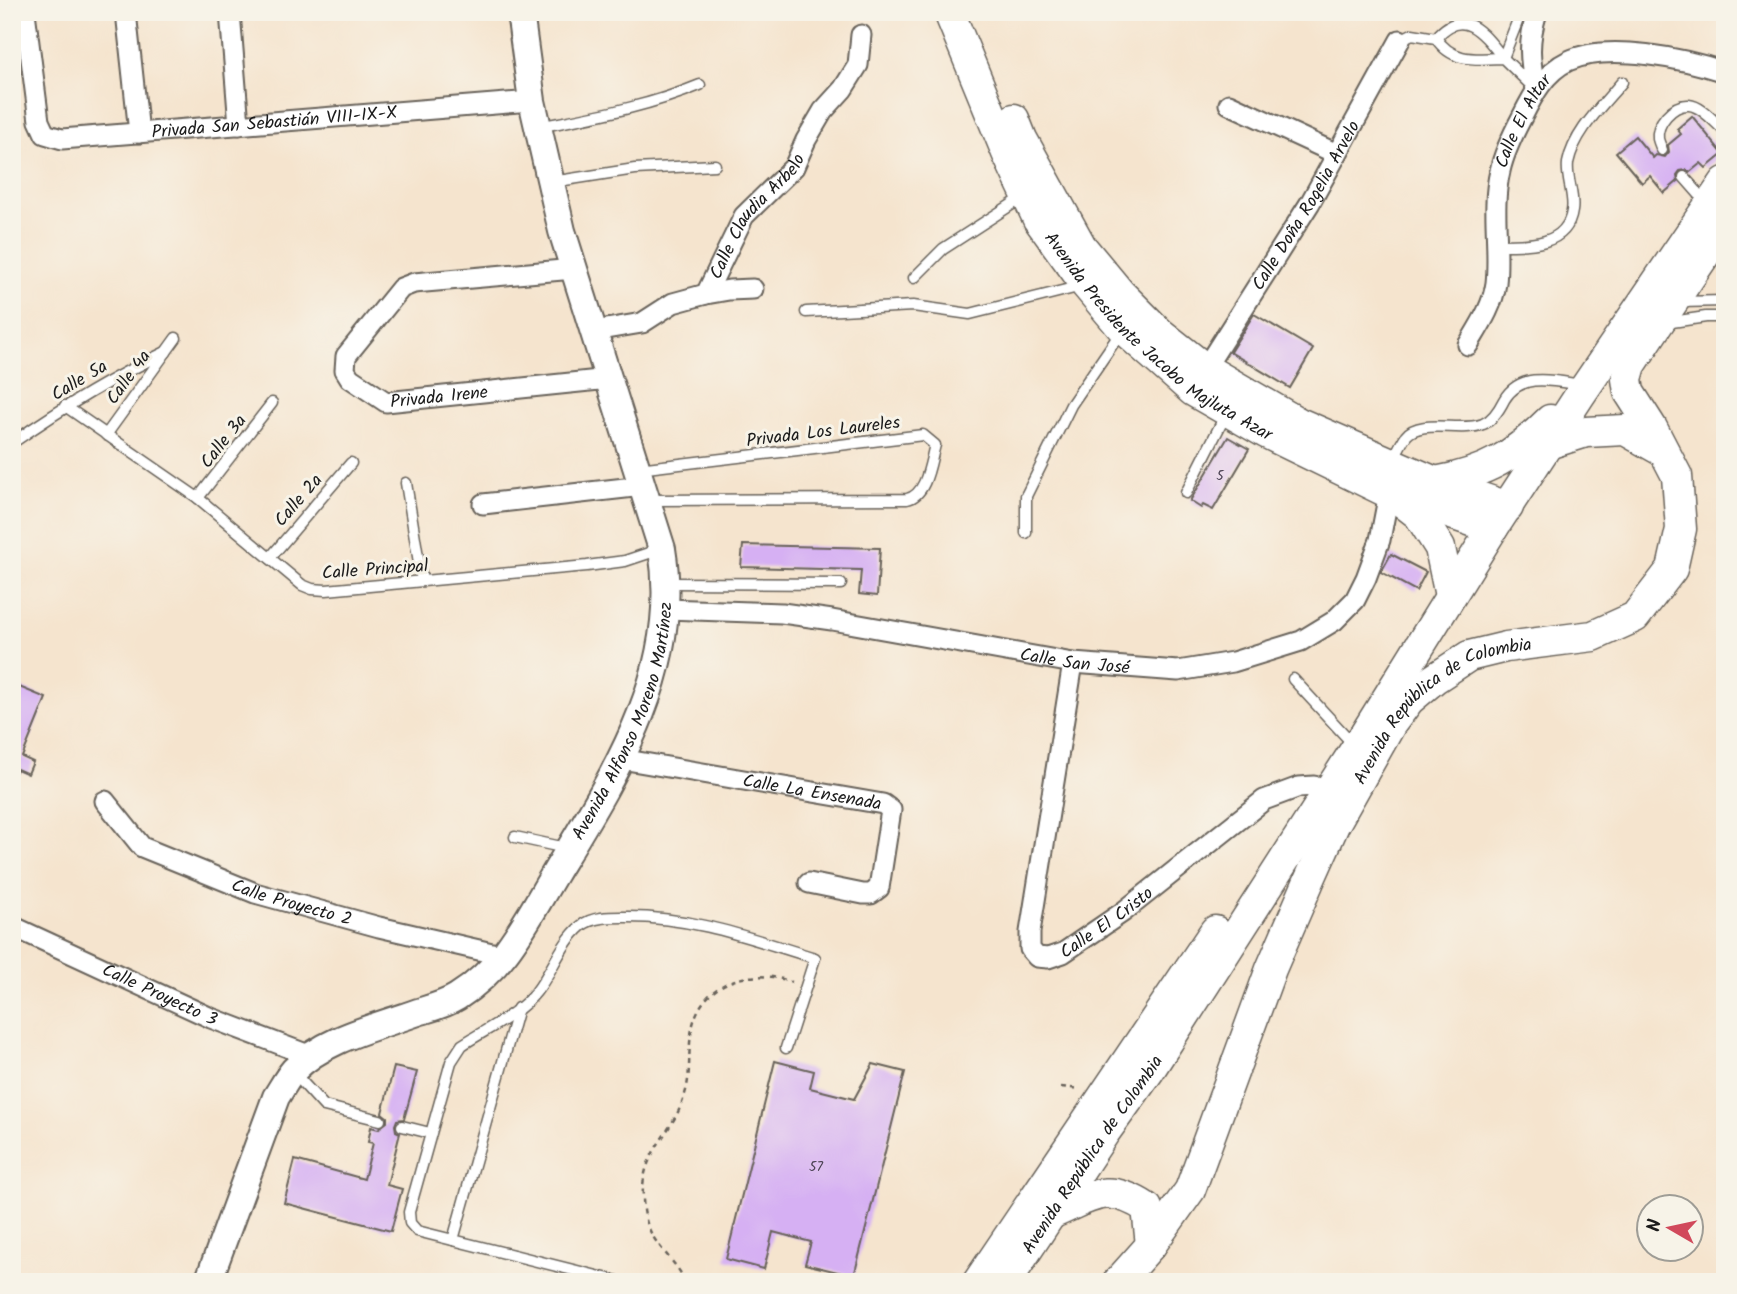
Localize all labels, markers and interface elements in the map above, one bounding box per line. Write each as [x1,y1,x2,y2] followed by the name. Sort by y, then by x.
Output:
[1488,67,1560,172] street label: Calle El Altar
[151,99,399,148] street label: Privada San Sebastián VIII-IX-X
[1245,116,1369,297] street label: Calle Doña Rogelia Arvelo
[702,150,814,285] street label: Calle Claudia Arbelo
[1036,226,1278,450] street label: Avenida Presidente Jacobo Majluta Azar
[99,344,159,411] street label: Calle 4a
[46,353,114,410] street label: Calle 5a
[389,379,489,417] street label: Privada Irene
[194,409,255,475] street label: Calle 3a
[745,409,902,456] street label: Privada Los Laureles
[1216,465,1225,487] house number: 5
[268,468,331,534] street label: Calle 2a
[321,552,430,589] street label: Calle Principal
[565,601,681,846] street label: Avenida Alfonso Moreno Martínez
[1347,631,1533,790] street label: Avenida República de Colombia
[1017,641,1132,683] street label: Calle San José
[740,767,884,819] street label: Calle La Ensenada
[226,872,355,935] street label: Calle Proyecto 2
[1054,880,1160,967] street label: Calle El Cristo
[97,956,221,1035] street label: Calle Proyecto 3
[1015,1050,1172,1260] street label: Avenida República de Colombia
[809,1156,824,1178] house number: 57
[1636,1192,1706,1262] north arrow
[1639,1217,1671,1234] text: N

